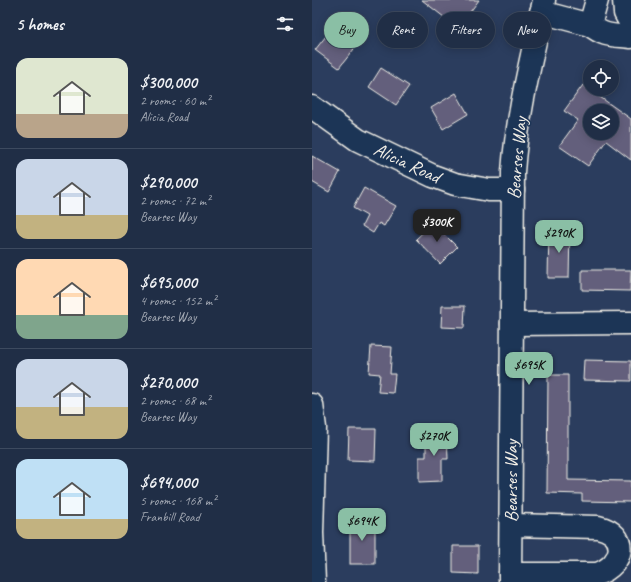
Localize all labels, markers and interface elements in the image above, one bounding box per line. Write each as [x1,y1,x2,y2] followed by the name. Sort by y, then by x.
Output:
[324,12,369,48] chip: Buy
[377,12,428,48] chip: Rent
[436,12,495,48] chip: Filters
[503,12,551,48] chip: New
[274,13,296,35] icon: filters
[16,14,64,35] text: 5 homes
[583,60,619,140] map controls
[583,60,619,96] button: locate
[140,72,197,93] text: $300,000
[48,74,96,122] icon: home
[140,93,210,109] text: 2 rooms · 60 m²
[583,104,619,140] button: layers
[140,109,188,125] text: Alicia Road
[501,114,533,200] street label: Bearses Way
[370,137,447,190] street label: Alicia Road
[140,172,197,193] text: $290,000
[48,175,96,223] icon: home
[140,193,210,209] text: 2 rooms · 72 m²
[140,209,196,225] text: Bearses Way
[409,209,465,243] pin: $300K
[422,214,452,230] text: $300K
[531,220,587,254] pin: $290K
[544,225,574,241] text: $290K
[140,272,197,293] text: $695,000
[48,275,96,323] icon: home
[140,293,216,309] text: 4 rooms · 152 m²
[140,309,196,325] text: Bearses Way
[501,352,557,386] pin: $695K
[514,357,544,373] text: $695K
[140,372,197,393] text: $270,000
[48,375,96,423] icon: home
[140,393,210,409] text: 2 rooms · 68 m²
[140,409,196,425] text: Bearses Way
[406,423,462,457] pin: $270K
[419,428,449,444] text: $270K
[499,438,523,522] street label: Bearses Way
[140,472,197,493] text: $694,000
[48,475,96,523] icon: home
[140,493,216,509] text: 5 rooms · 168 m²
[334,508,390,542] pin: $694K
[140,509,200,525] text: Franbill Road
[347,513,377,529] text: $694K

